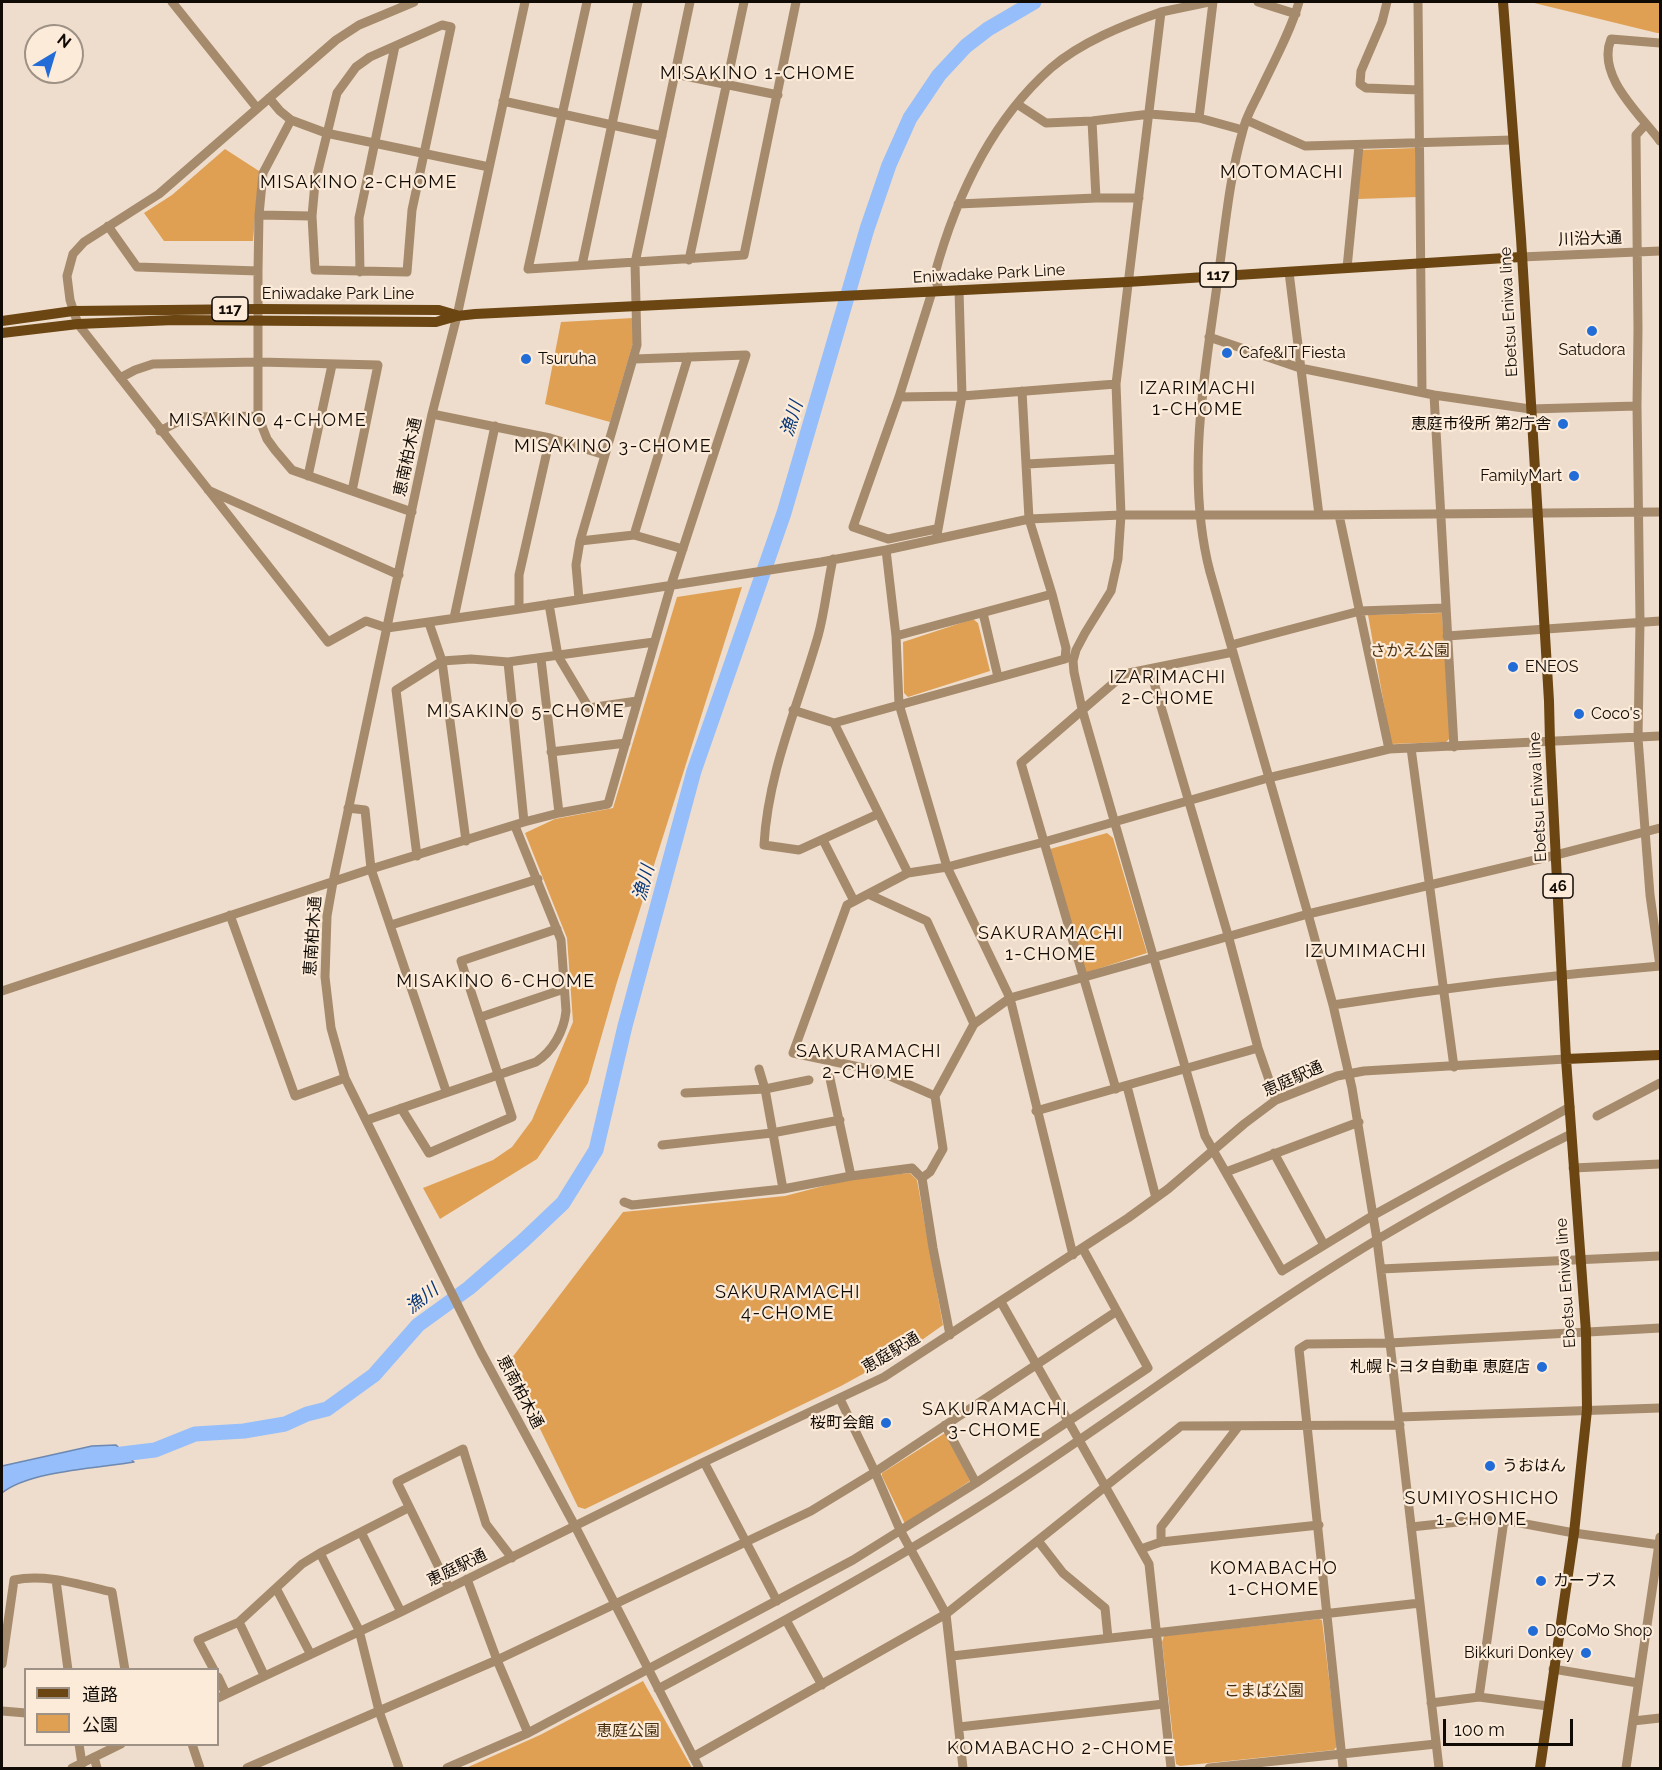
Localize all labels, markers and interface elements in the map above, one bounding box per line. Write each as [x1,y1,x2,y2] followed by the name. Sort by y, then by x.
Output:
[24,24,84,84] north arrow
[53,30,75,52] text: N
[660,63,856,85] district label: MISAKINO 1-CHOME
[1220,162,1344,184] district label: MOTOMACHI
[260,172,458,194] district label: MISAKINO 2-CHOME
[1558,228,1622,250] street label: 川沿大通
[1496,246,1522,378] street label: Ebetsu Eniwa line
[912,260,1066,288] street label: Eniwadake Park Line
[1200,263,1236,287] road number: 117
[262,284,414,304] street label: Eniwadake Park Line
[212,297,248,321] road number: 117
[1585,324,1599,338] marker: Satudora
[1558,340,1626,360] place label: Satudora
[1239,343,1346,363] place label: Cafe&IT Fiesta
[1220,346,1234,360] marker: Cafe&IT Fiesta
[538,349,596,369] place label: Tsuruha
[519,352,533,366] marker: Tsuruha
[1140,378,1256,420] district label: IZARIMACHI 1-CHOME
[776,399,808,439] water label: 漁川
[169,410,367,432] district label: MISAKINO 4-CHOME
[1411,414,1551,434] place label: 恵庭市役所 第2庁舎
[390,416,426,498] street label: 恵南柏木通
[1556,417,1570,431] marker: 恵庭市役所 第2庁舎
[514,436,712,458] district label: MISAKINO 3-CHOME
[1480,466,1562,486] place label: FamilyMart
[1567,469,1581,483] marker: FamilyMart
[1370,641,1450,661] park label: さかえ公園
[1525,657,1578,677] place label: ENEOS
[1506,660,1520,674] marker: ENEOS
[1110,667,1226,710] district label: IZARIMACHI 2-CHOME
[427,701,625,723] district label: MISAKINO 5-CHOME
[1591,704,1640,724] place label: Coco's
[1572,707,1586,721] marker: Coco's
[1525,731,1551,863] street label: Ebetsu Eniwa line
[629,863,659,903] water label: 漁川
[1543,874,1573,898] road number: 46
[301,895,325,977] street label: 恵南柏木通
[978,923,1124,966] district label: SAKURAMACHI 1-CHOME
[1305,941,1427,963] district label: IZUMIMACHI
[396,971,596,993] district label: MISAKINO 6-CHOME
[796,1041,942,1084] district label: SAKURAMACHI 2-CHOME
[1260,1057,1326,1101] street label: 恵庭駅通
[1552,1217,1580,1349] street label: Ebetsu Eniwa line
[401,1279,443,1319] water label: 漁川
[715,1282,861,1324] district label: SAKURAMACHI 4-CHOME
[859,1328,923,1378] street label: 恵庭駅通
[493,1352,547,1432] street label: 恵南柏木通
[1350,1357,1530,1377] place label: 札幌トヨタ自動車 恵庭店
[1535,1360,1549,1374] marker: 札幌トヨタ自動車 恵庭店
[922,1399,1068,1442] district label: SAKURAMACHI 3-CHOME
[810,1413,874,1433] place label: 桜町会館
[879,1416,893,1430] marker: 桜町会館
[1502,1456,1566,1476] place label: うおはん
[1483,1459,1497,1473] marker: うおはん
[1405,1488,1559,1530] district label: SUMIYOSHICHO 1-CHOME
[424,1545,490,1591] street label: 恵庭駅通
[1210,1558,1338,1600] district label: KOMABACHO 1-CHOME
[1553,1571,1617,1591] place label: カーブス
[1534,1574,1548,1588] marker: カーブス
[1545,1621,1652,1641] place label: DoCoMo Shop
[1526,1624,1540,1638] marker: DoCoMo Shop
[1464,1643,1574,1663] place label: Bikkuri Donkey
[1579,1646,1593,1660] marker: Bikkuri Donkey
[24,1668,219,1746] legend
[1224,1681,1304,1701] park label: こまば公園
[82,1684,118,1705] text: 道路
[1446,1707,1576,1745] scale bar
[82,1714,118,1735] text: 公園
[1454,1719,1505,1740] text: 100 m
[596,1721,660,1741] park label: 恵庭公園
[947,1738,1175,1760] district label: KOMABACHO 2-CHOME

